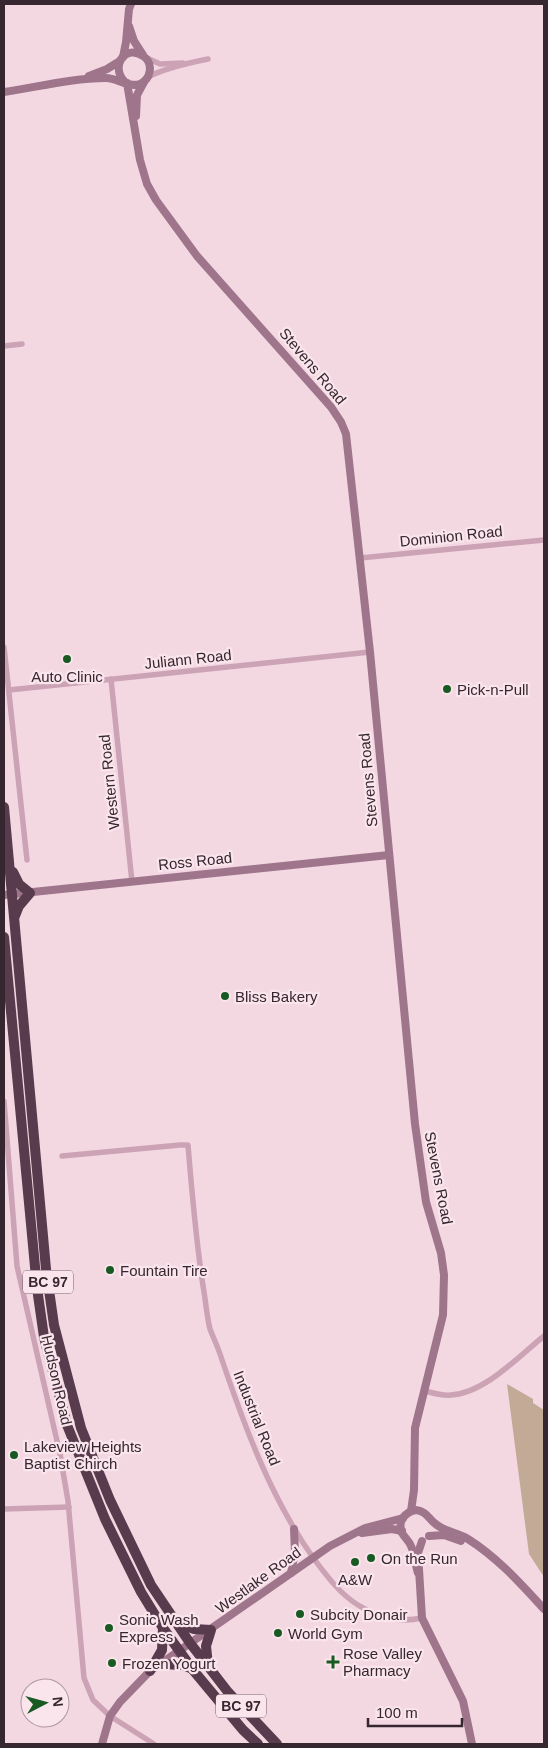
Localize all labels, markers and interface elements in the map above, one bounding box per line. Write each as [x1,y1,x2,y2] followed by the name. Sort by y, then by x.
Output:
[276,324,350,408] street label: Stevens Road
[399,522,503,550] street label: Dominion Road
[144,646,232,672] street label: Juliann Road
[61,653,73,665] marker: Auto Clinic
[31,668,103,685] place label: Auto Clinic
[457,681,529,698] place label: Pick-n-Pull
[441,683,453,695] marker: Pick-n-Pull
[355,732,381,828] street label: Stevens Road
[96,734,122,830] street label: Western Road
[157,849,233,873] street label: Ross Road
[235,988,318,1005] place label: Bliss Bakery
[219,990,231,1002] marker: Bliss Bakery
[422,1130,456,1226] street label: Stevens Road
[120,1262,208,1279] place label: Fountain Tire
[104,1264,116,1276] marker: Fountain Tire
[23,1270,73,1294] road number: BC 97
[38,1333,76,1427] street label: Hudson Road
[230,1368,284,1468] street label: Industrial Road
[24,1438,142,1472] place label: Lakeview Heights Baptist Chirch
[8,1449,20,1461] marker: Lakeview Heights Baptist Chirch
[212,1543,304,1617] street label: Westlake Road
[381,1550,458,1567] place label: On the Run
[365,1552,377,1564] marker: On the Run
[349,1556,361,1568] marker: A&W
[338,1571,373,1588] place label: A&W
[310,1606,408,1623] place label: Subcity Donair
[294,1608,306,1620] marker: Subcity Donair
[119,1611,198,1645] place label: Sonic Wash Express
[103,1622,115,1634] marker: Sonic Wash Express
[288,1625,363,1642] place label: World Gym
[272,1627,284,1639] marker: World Gym
[343,1645,422,1679] place label: Rose Valley Pharmacy
[122,1655,216,1672] place label: Frozen Yogurt
[327,1656,339,1668] marker: Rose Valley Pharmacy
[106,1657,118,1669] marker: Frozen Yogurt
[20,1678,70,1728] north arrow
[216,1694,266,1718] road number: BC 97
[49,1696,66,1708] text: N
[368,1696,462,1728] scale bar
[376,1704,418,1721] text: 100 m

